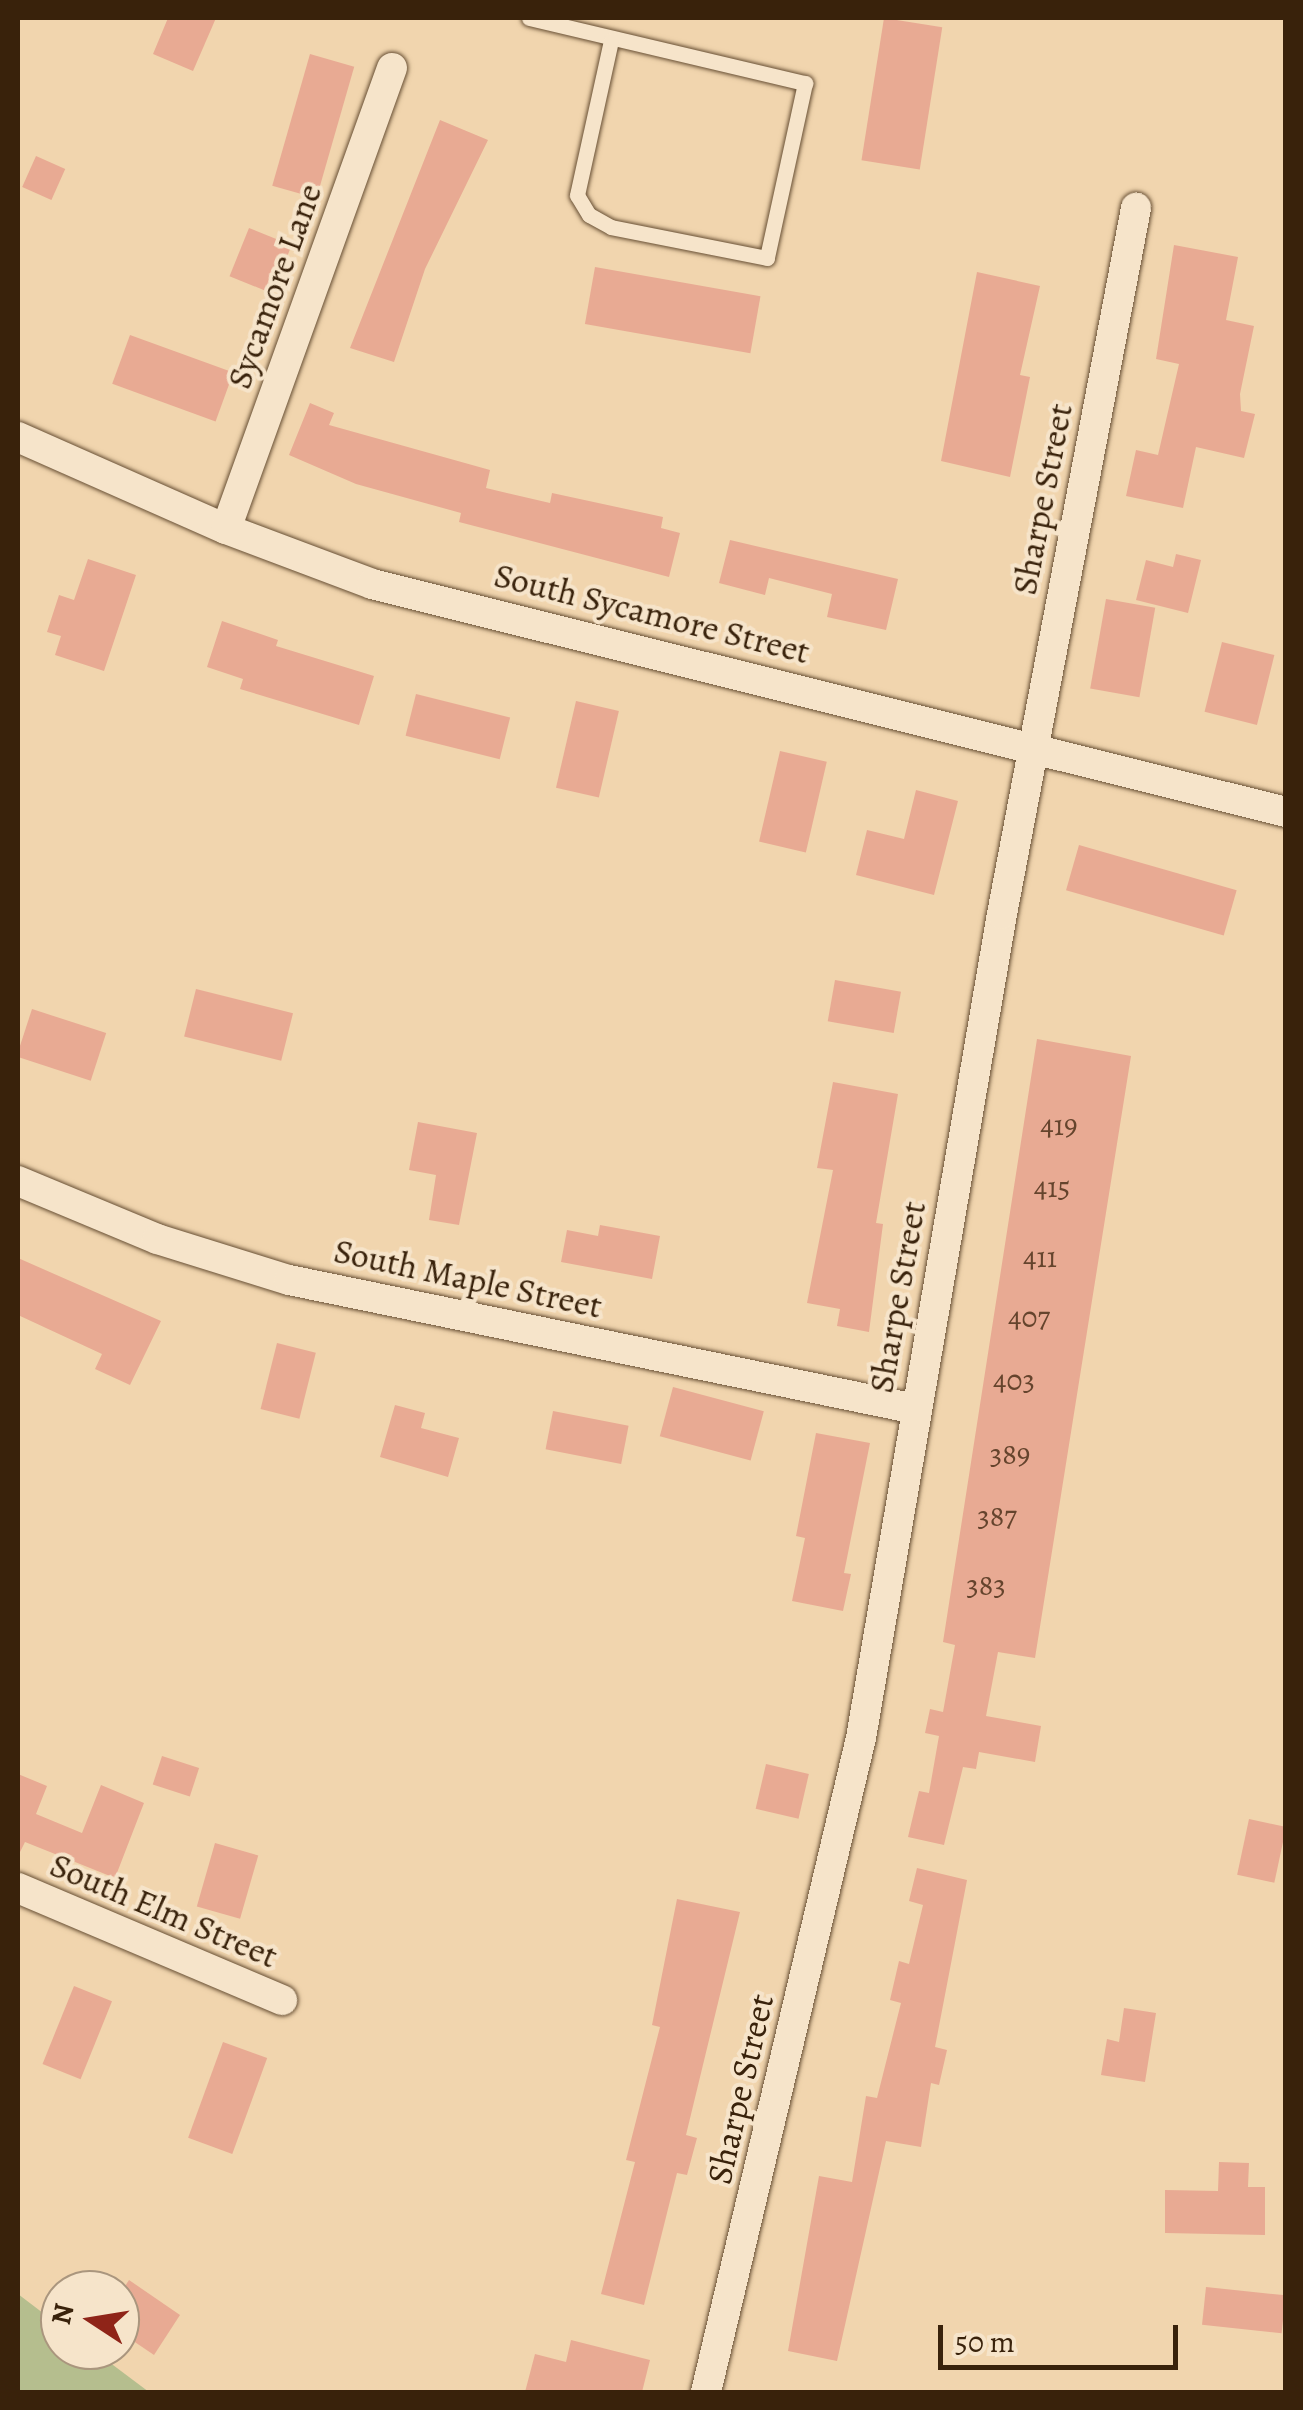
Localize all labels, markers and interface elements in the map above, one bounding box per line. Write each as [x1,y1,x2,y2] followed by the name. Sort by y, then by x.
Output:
[218,178,330,394] street label: Sycamore Lane
[1003,400,1081,598] street label: Sharpe Street
[490,554,814,672] street label: South Sycamore Street
[1040,1107,1078,1143] house number: 419
[1034,1169,1070,1205] house number: 415
[859,1198,935,1396] street label: Sharpe Street
[330,1229,606,1327] street label: South Maple Street
[1023,1239,1057,1275] house number: 411
[1008,1299,1050,1335] house number: 407
[993,1362,1035,1398] house number: 403
[990,1436,1030,1472] house number: 389
[977,1498,1017,1534] house number: 387
[966,1567,1006,1603] house number: 383
[44,1843,284,1977] street label: South Elm Street
[698,1990,782,2188] street label: Sharpe Street
[40,2270,140,2370] north arrow
[42,2300,83,2328] text: N
[943,2305,1183,2367] scale bar
[955,2322,1015,2362] text: 50 m

